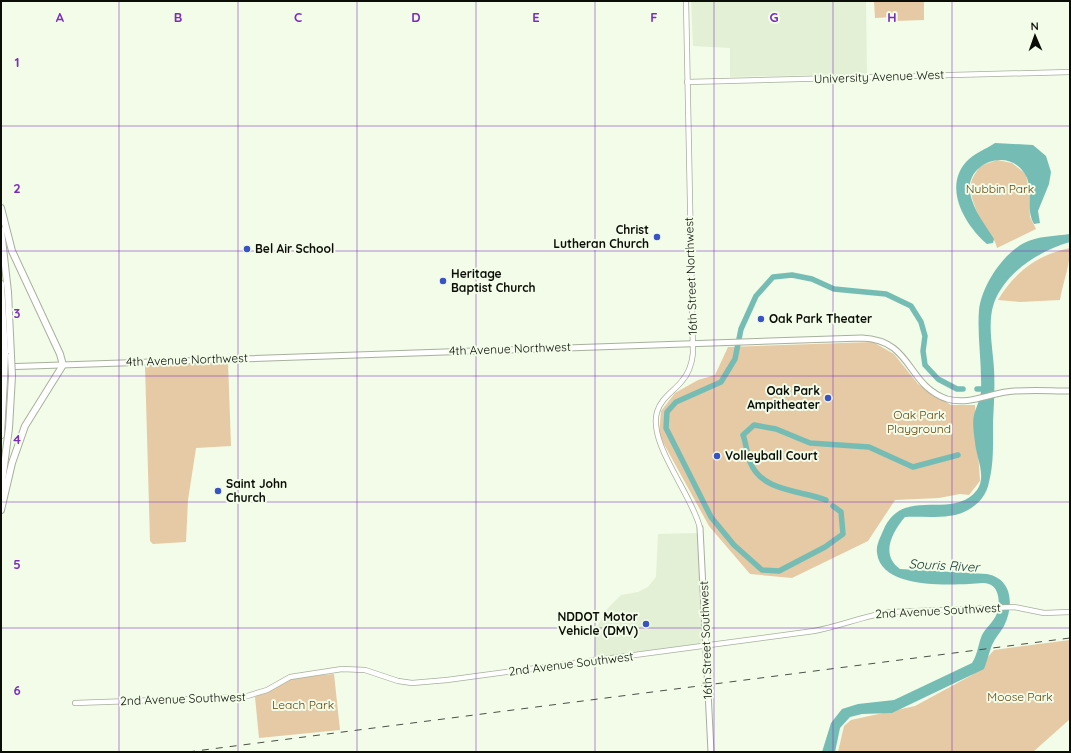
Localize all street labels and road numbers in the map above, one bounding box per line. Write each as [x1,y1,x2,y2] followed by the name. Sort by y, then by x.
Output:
[814,67,944,86] street label: University Avenue West
[681,217,700,335] street label: 16th Street Northwest
[449,339,571,358] street label: 4th Avenue Northwest
[126,350,248,369] street label: 4th Avenue Northwest
[696,581,715,699] street label: 16th Street Southwest
[875,600,1001,621] street label: 2nd Avenue Southwest
[508,648,634,679] street label: 2nd Avenue Southwest
[120,689,246,708] street label: 2nd Avenue Southwest

